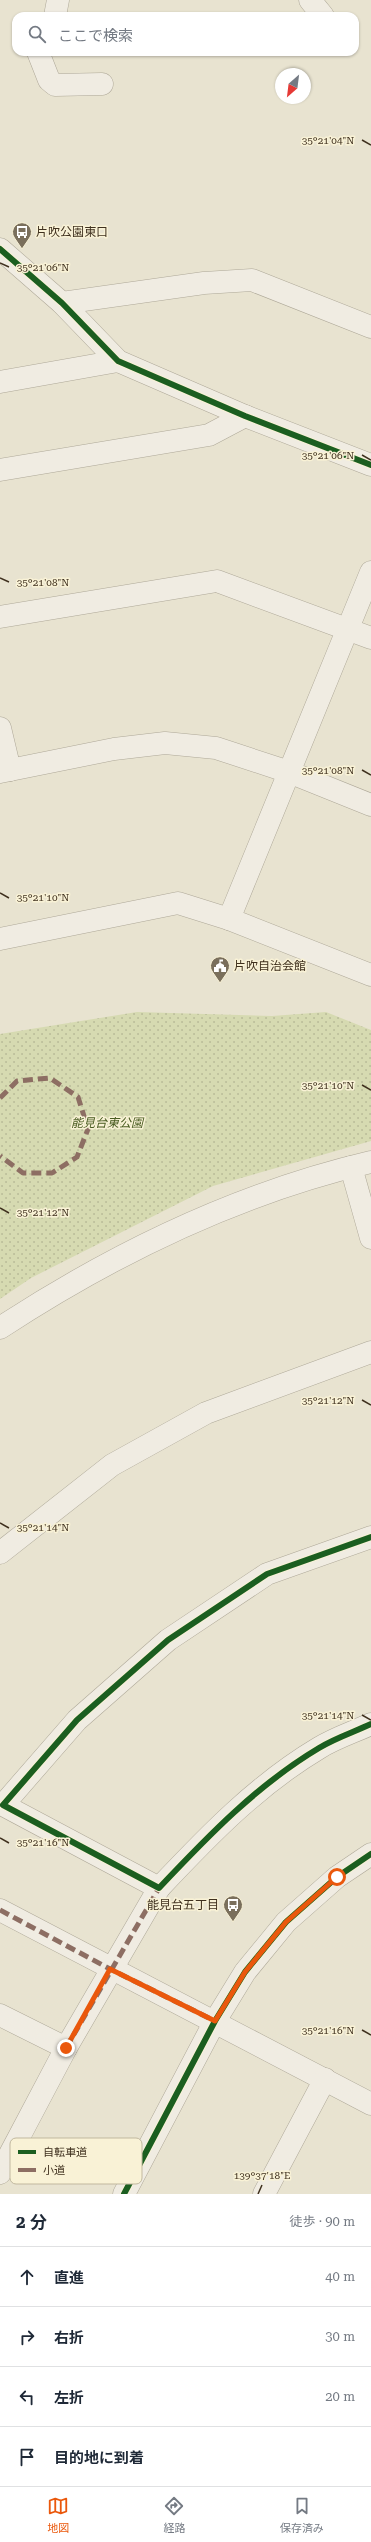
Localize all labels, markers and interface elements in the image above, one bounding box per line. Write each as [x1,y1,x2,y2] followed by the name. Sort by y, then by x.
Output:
[12,12,359,56] search box
[26,23,48,45] icon: search
[58,27,133,45] text: ここで検索
[275,68,311,104] north arrow
[302,135,354,146] text: 35°21'04"N
[11,221,33,249] bus stop icon: 片吹公園東口
[36,225,108,239] place label: 片吹公園東口
[17,262,69,273] text: 35°21'06"N
[302,450,354,461] text: 35°21'06"N
[17,577,69,588] text: 35°21'08"N
[302,765,354,776] text: 35°21'08"N
[17,892,69,903] text: 35°21'10"N
[209,955,231,983] public building icon: 片吹自治会館
[234,959,306,973] place label: 片吹自治会館
[302,1080,354,1091] text: 35°21'10"N
[71,1116,145,1130] park label: 能見台東公園
[17,1207,69,1218] text: 35°21'12"N
[302,1395,354,1406] text: 35°21'12"N
[17,1522,69,1533] text: 35°21'14"N
[302,1710,354,1721] text: 35°21'14"N
[17,1837,69,1848] text: 35°21'16"N
[328,1868,346,1886] route start
[222,1894,244,1922] bus stop icon: 能見台五丁目
[147,1898,219,1912] place label: 能見台五丁目
[302,2025,354,2036] text: 35°21'16"N
[57,2039,75,2057] route end
[10,2138,142,2184] legend
[43,2146,87,2159] text: 自転車道
[43,2164,65,2177] text: 小道
[234,2170,290,2181] text: 139°37'18"E
[16,2212,47,2232] text: 2 分
[289,2214,355,2229] text: 徒歩 · 90 m
[16,2266,38,2288] icon: ahead
[54,2269,84,2287] text: 直進
[325,2269,355,2284] text: 40 m
[16,2326,38,2348] icon: right
[54,2329,84,2347] text: 右折
[325,2329,355,2344] text: 30 m
[16,2386,38,2408] icon: left
[54,2389,84,2407] text: 左折
[325,2389,355,2404] text: 20 m
[16,2446,38,2468] icon: arrive
[54,2449,144,2467] text: 目的地に到着
[47,2495,69,2535] tab: 地図
[163,2495,185,2535] tab: 経路
[280,2495,324,2535] tab: 保存済み

